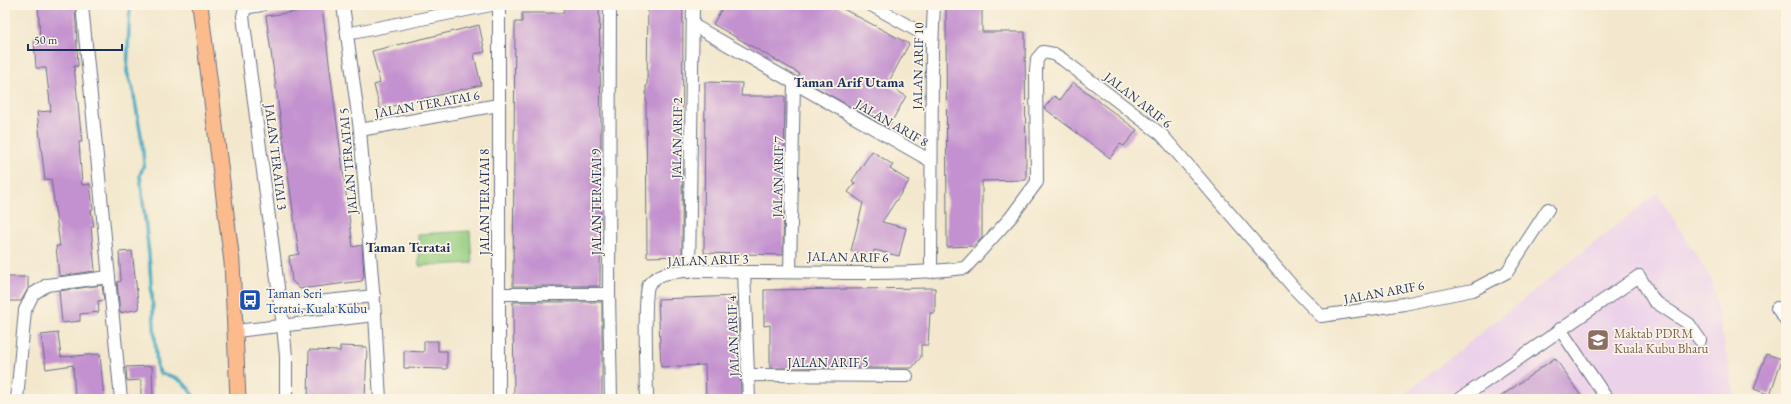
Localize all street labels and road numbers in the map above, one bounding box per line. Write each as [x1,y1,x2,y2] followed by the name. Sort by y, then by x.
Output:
[909,22,927,111] street label: JALAN ARIF 10
[1100,68,1175,132] street label: JALAN ARIF 6
[372,86,481,122] street label: JALAN TERATAI 6
[852,95,931,151] street label: JALAN ARIF 8
[668,97,686,180] street label: JALAN ARIF 2
[261,102,291,211] street label: JALAN TERATAI 3
[335,107,361,216] street label: JALAN TERATAI 5
[769,136,787,219] street label: JALAN ARIF 7
[588,148,605,256] street label: JALAN TERATAI 9
[476,149,493,256] street label: JALAN TERATAI 8
[806,248,889,266] street label: JALAN ARIF 6
[666,250,749,270] street label: JALAN ARIF 3
[1342,277,1425,308] street label: JALAN ARIF 6
[723,294,743,378] street label: JALAN ARIF 4
[786,354,869,371] street label: JALAN ARIF 5

